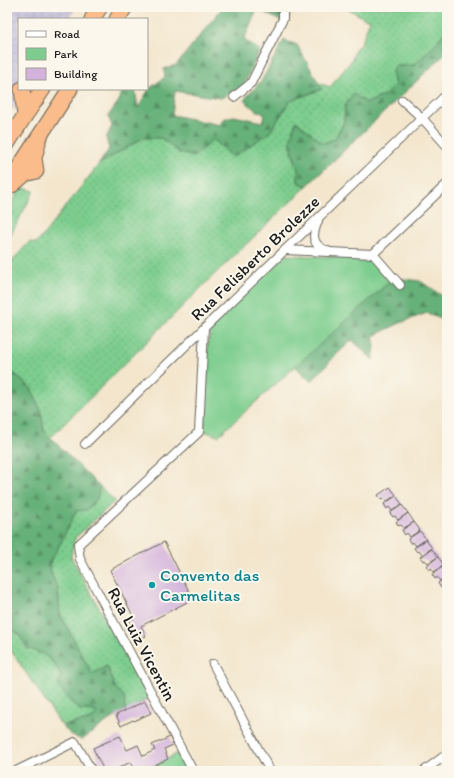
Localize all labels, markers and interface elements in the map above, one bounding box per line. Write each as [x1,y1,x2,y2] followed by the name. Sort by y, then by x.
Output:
[18,18,148,90] legend
[54,27,80,41] text: Road
[54,47,78,61] text: Park
[54,67,98,81] text: Building
[186,191,324,325] street label: Rua Felisberto Brolezze
[160,565,259,605] place label: Convento das Carmelitas
[147,580,157,590] marker: Convento das Carmelitas
[104,584,180,704] street label: Rua Luiz Vicentin

